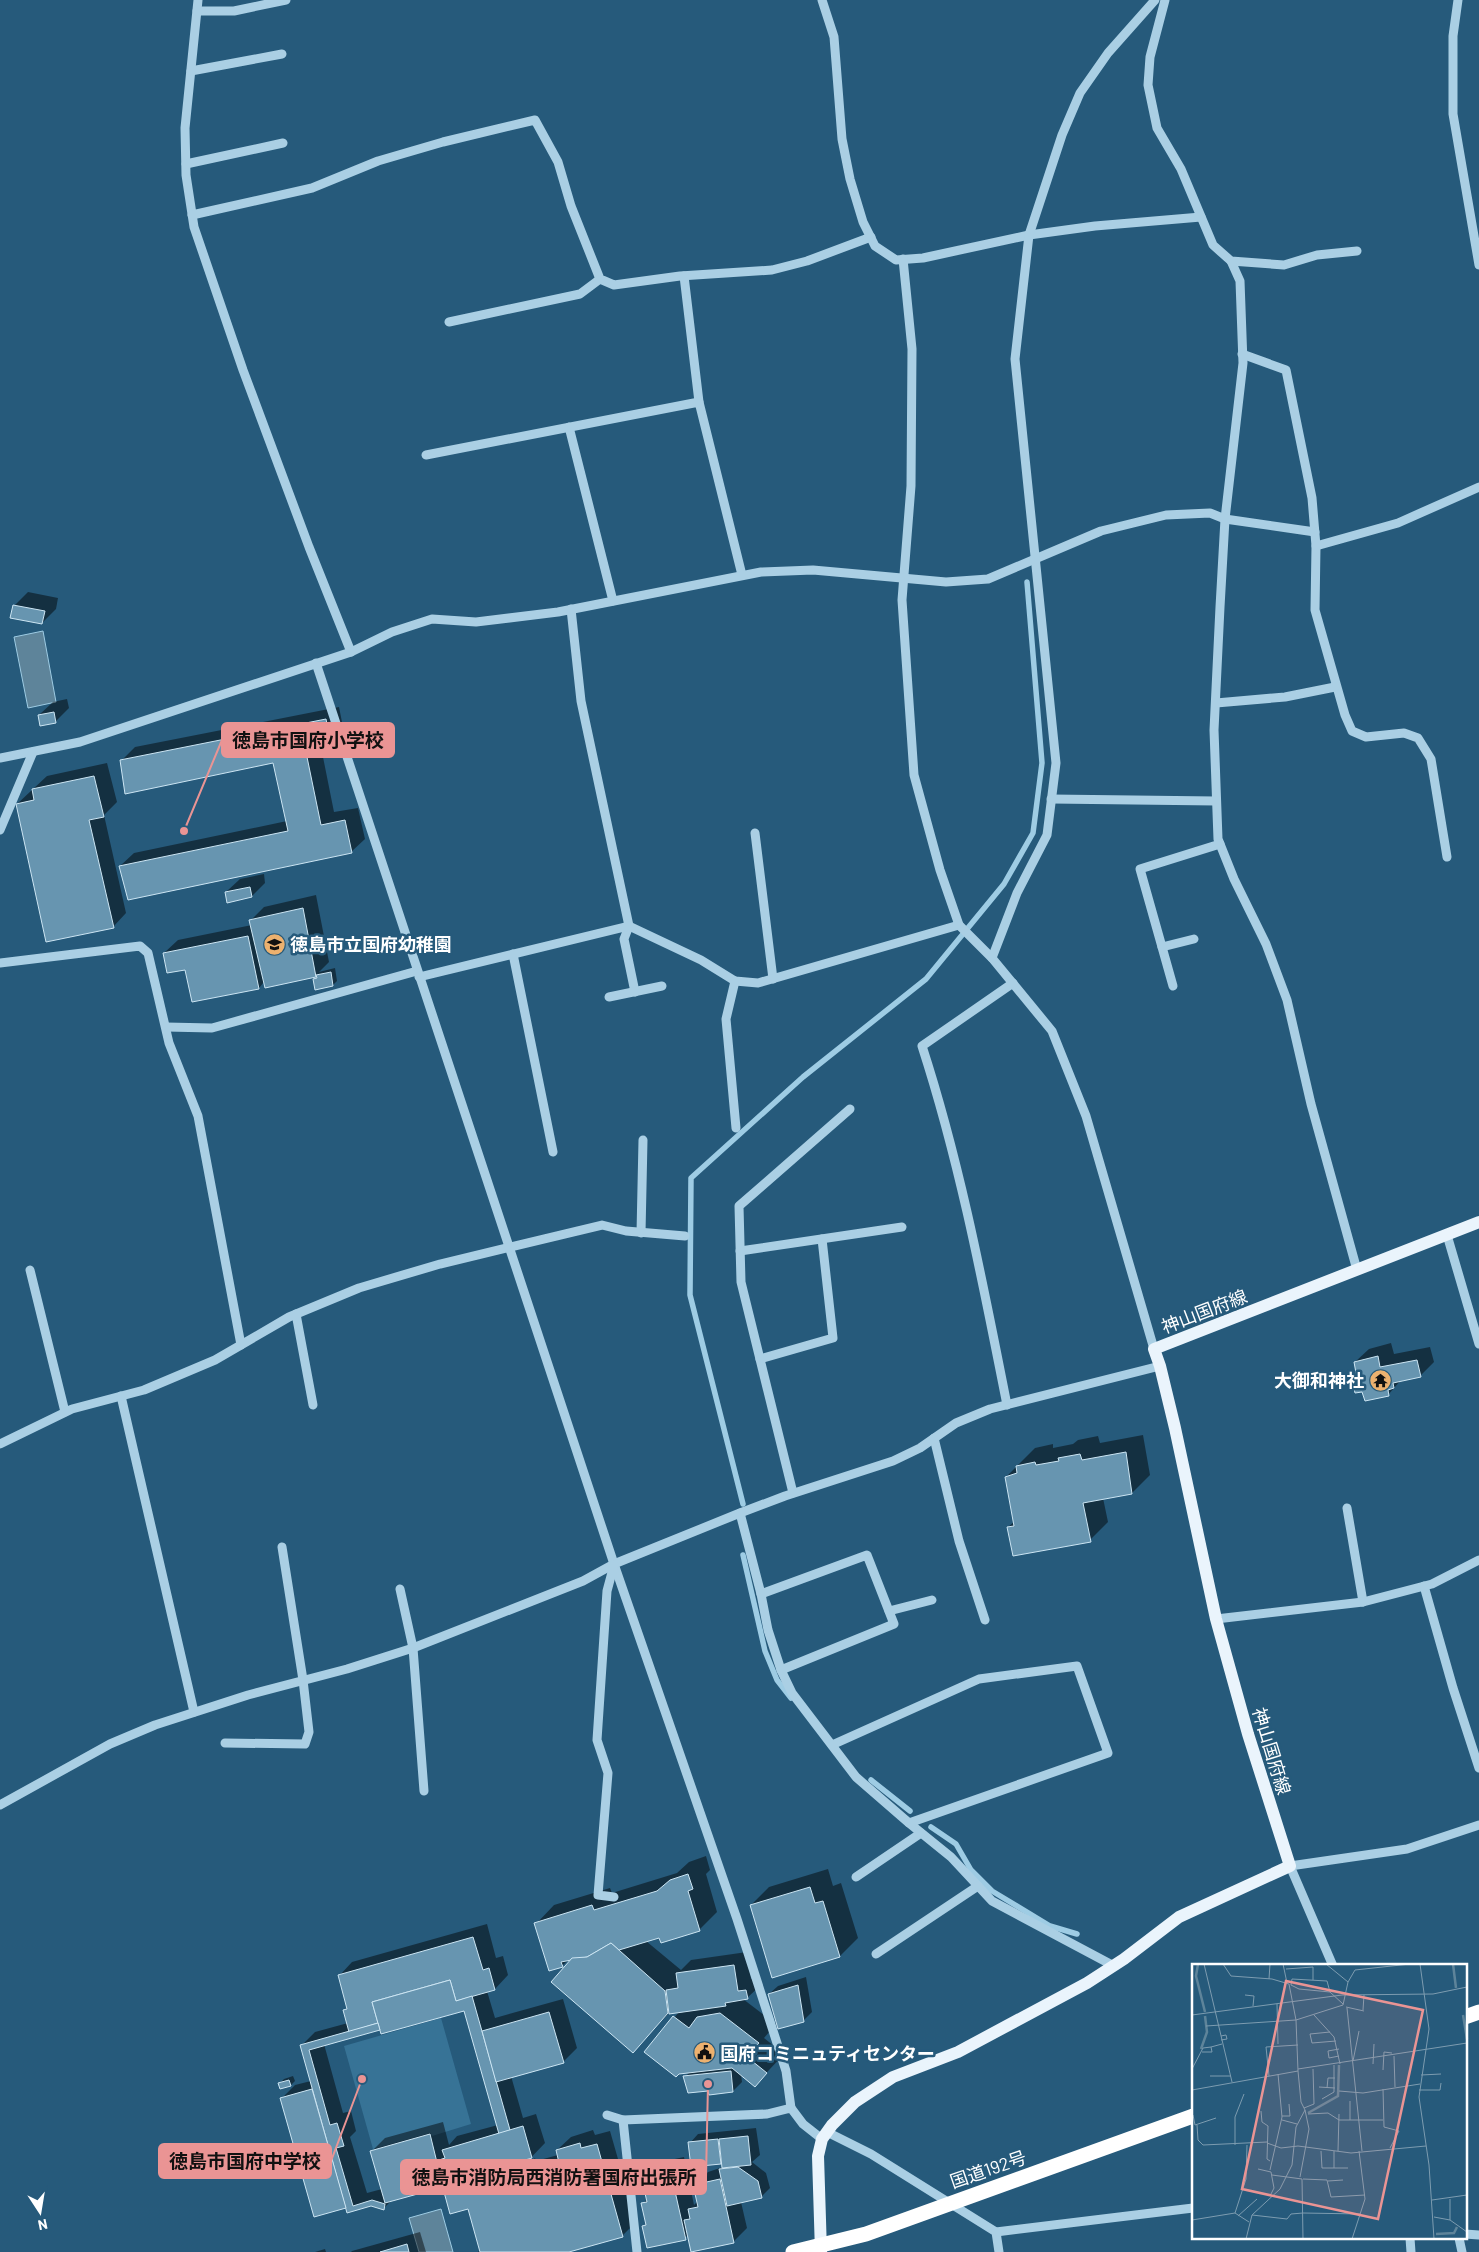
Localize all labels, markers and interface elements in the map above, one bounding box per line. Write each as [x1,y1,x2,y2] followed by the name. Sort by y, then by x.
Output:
[222,723,394,757] callout: 徳島市国府小学校
[232,728,384,751] text: 徳島市国府小学校
[262,932,286,956] school or university icon: 徳島市立国府幼稚園
[290,933,452,955] place label: 徳島市立国府幼稚園
[1158,1285,1250,1337] street label: 神山国府線
[1368,1368,1392,1392] temple icon: 大御和神社
[1274,1369,1364,1391] place label: 大御和神社
[1248,1705,1296,1797] street label: 神山国府線
[1192,1964,1466,2240] inset map
[692,2041,716,2065] public building icon: 国府コミニュティセンター
[720,2042,935,2064] place label: 国府コミニュティセンター
[159,2144,331,2178] callout: 徳島市国府中学校
[947,2146,1029,2192] street label: 国道192号
[169,2149,321,2172] text: 徳島市国府中学校
[401,2160,706,2194] callout: 徳島市消防局西消防署国府出張所
[411,2165,697,2188] text: 徳島市消防局西消防署国府出張所
[15,2187,65,2237] north arrow
[36,2216,49,2234] text: N

